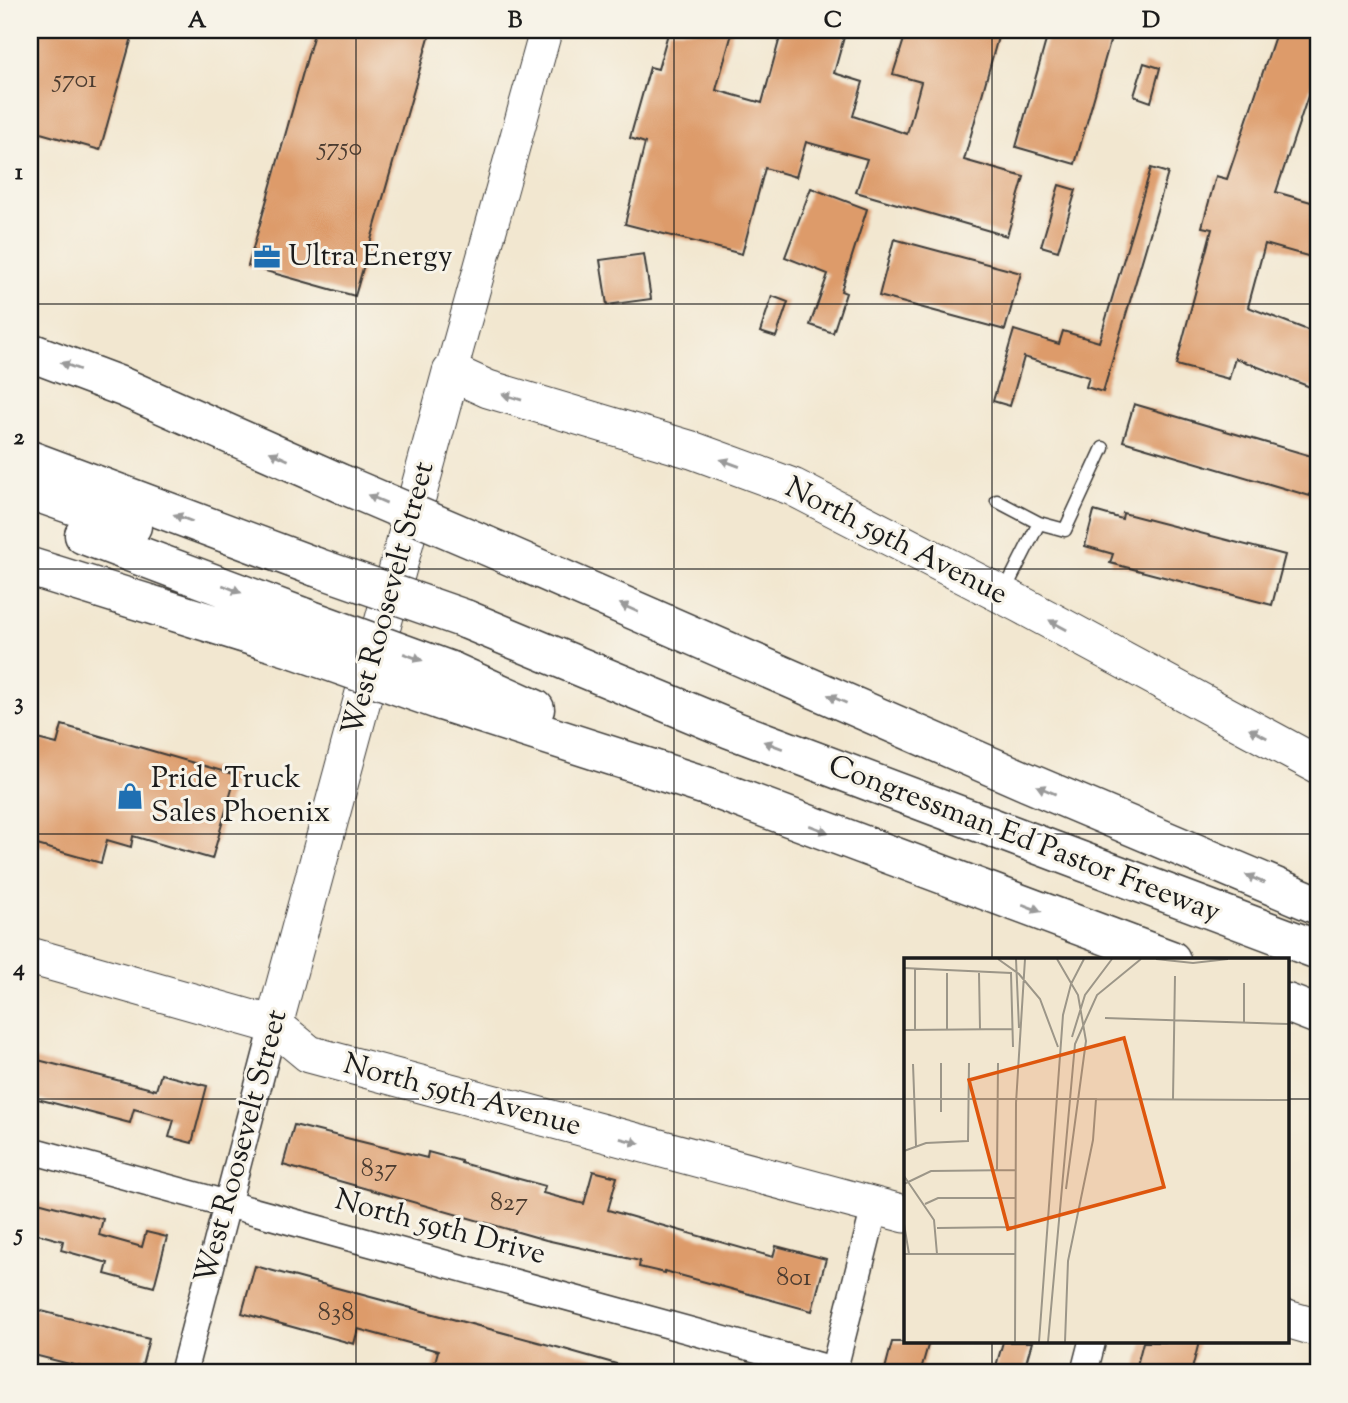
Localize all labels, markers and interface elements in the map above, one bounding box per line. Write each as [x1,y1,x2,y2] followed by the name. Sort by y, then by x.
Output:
[188,5,207,38] text: A
[508,5,523,38] text: B
[824,5,842,38] text: C
[1142,5,1160,38] text: D
[51,62,97,99] house number: 5701
[316,130,362,167] house number: 5750
[15,157,23,190] text: 1
[288,236,453,279] place label: Ultra Energy
[252,242,282,272] office icon: Ultra Energy
[60,361,81,372] one-way arrow
[501,391,522,401] one-way arrow
[14,422,25,455] text: 2
[269,450,290,461] one-way arrow
[332,457,446,741] street label: West Roosevelt Street
[719,458,740,469] one-way arrow
[777,467,1015,617] street label: North 59th Avenue
[367,493,388,504] one-way arrow
[172,512,193,523] one-way arrow
[222,583,243,594] one-way arrow
[618,602,639,613] one-way arrow
[1048,619,1068,631] one-way arrow
[402,652,423,663] one-way arrow
[14,687,24,720] text: 3
[827,693,848,704] one-way arrow
[1248,727,1268,739] one-way arrow
[762,740,783,751] one-way arrow
[822,745,1226,935] street label: Congressman Ed Pastor Freeway
[151,758,330,835] place label: Pride Truck Sales Phoenix
[115,781,145,811] shop icon: Pride Truck Sales Phoenix
[1036,784,1056,796] one-way arrow
[809,823,830,834] one-way arrow
[1245,873,1266,884] one-way arrow
[1022,903,1043,914] one-way arrow
[12,953,25,986] text: 4
[904,958,1288,1344] inset map
[185,1005,299,1289] street label: West Roosevelt Street
[338,1044,586,1148] street label: North 59th Avenue
[619,1136,641,1147] one-way arrow
[361,1151,397,1188] house number: 837
[330,1179,550,1277] street label: North 59th Drive
[490,1185,528,1222] house number: 827
[13,1218,23,1251] text: 5
[776,1260,812,1297] house number: 801
[318,1295,354,1332] house number: 838

